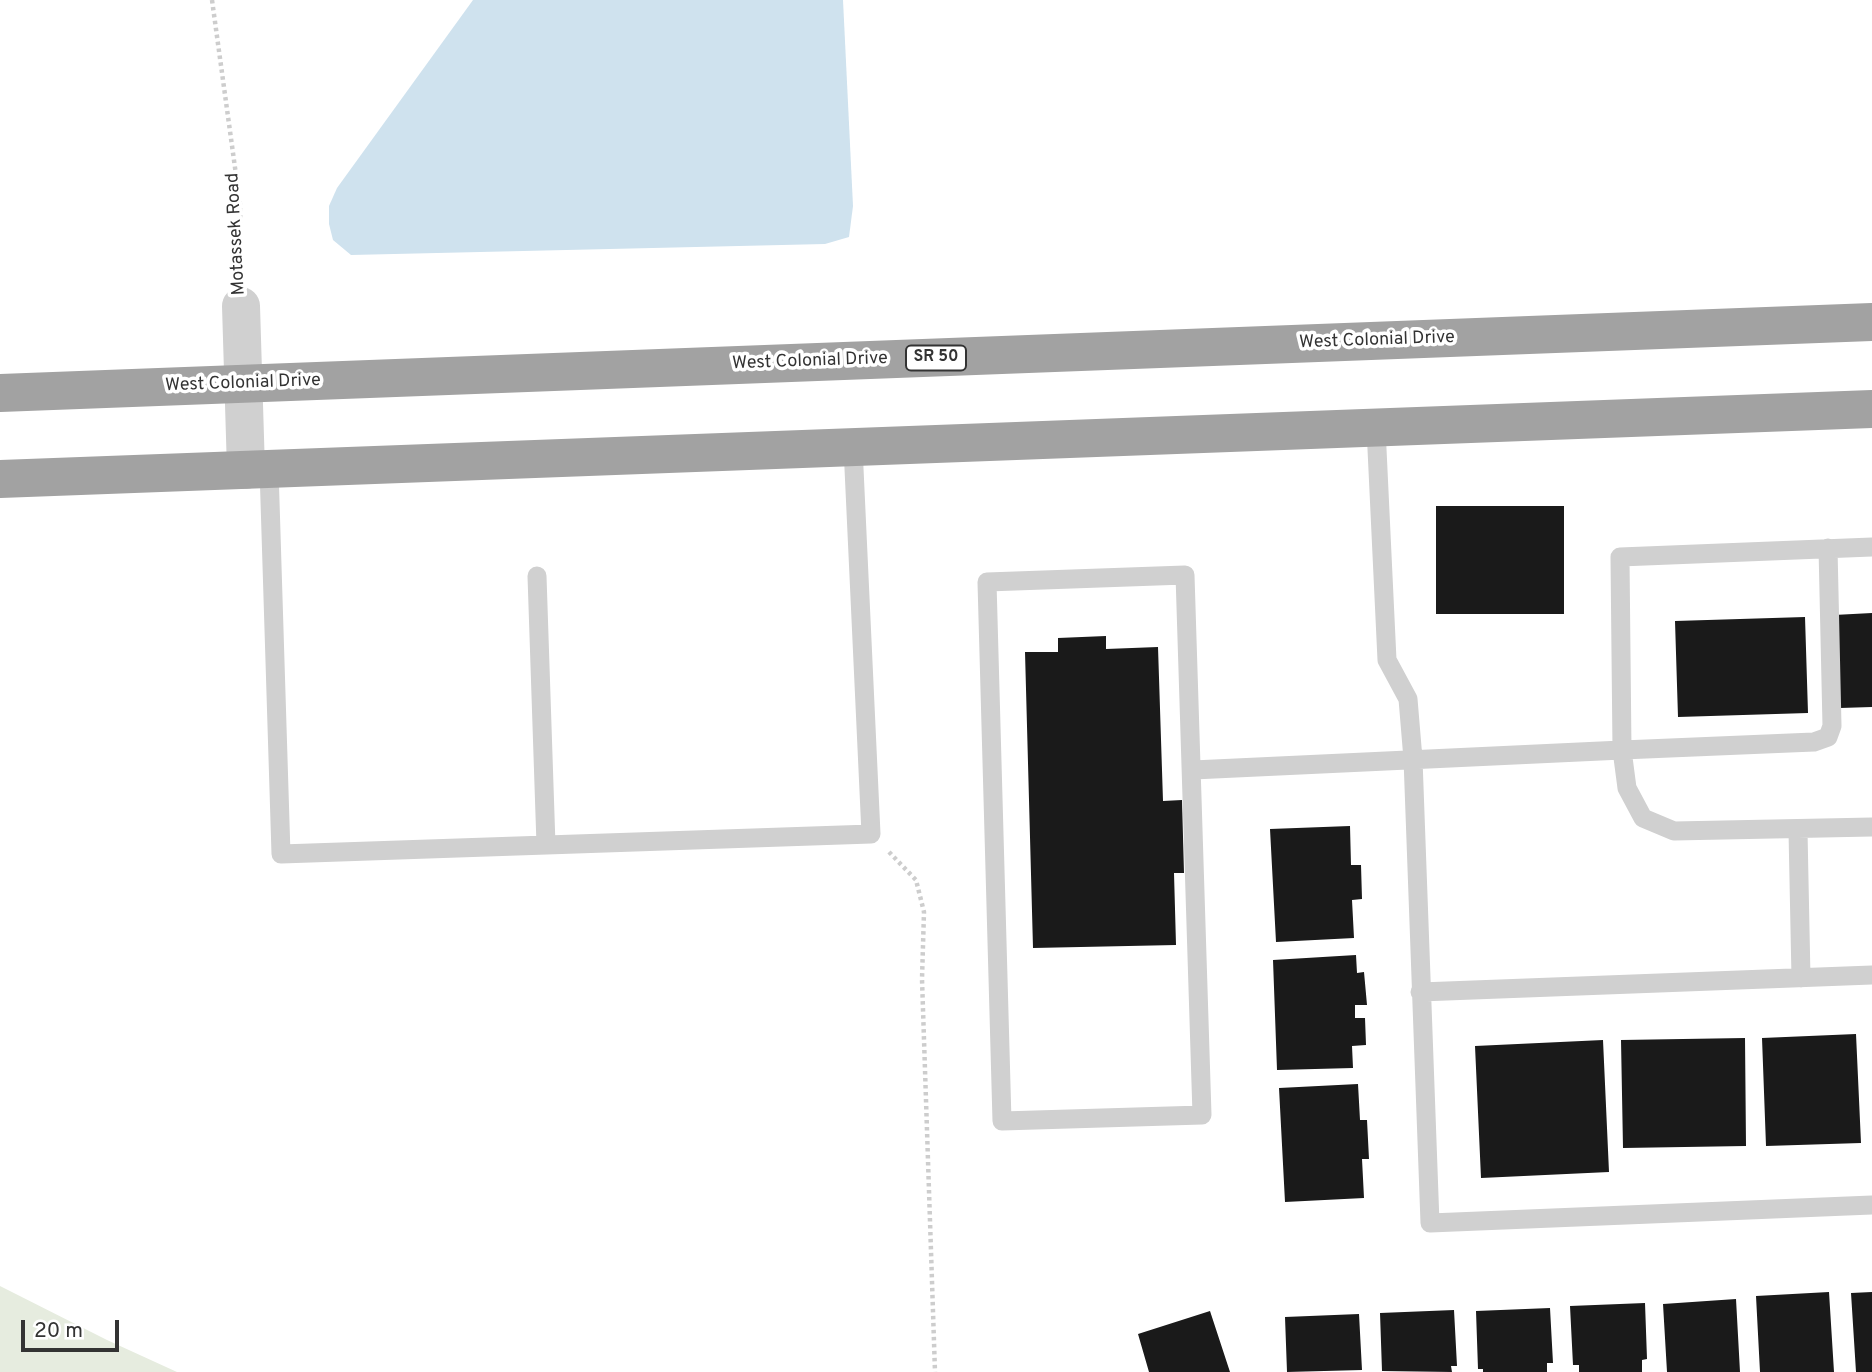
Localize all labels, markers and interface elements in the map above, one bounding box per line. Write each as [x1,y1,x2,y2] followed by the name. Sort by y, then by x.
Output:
[223,172,251,296] street label: Motassek Road
[1299,327,1455,355] street label: West Colonial Drive
[906,346,966,370] road number: SR 50
[732,348,888,376] street label: West Colonial Drive
[165,370,321,398] street label: West Colonial Drive
[24,1306,122,1350] scale bar
[34,1318,83,1345] text: 20 m

